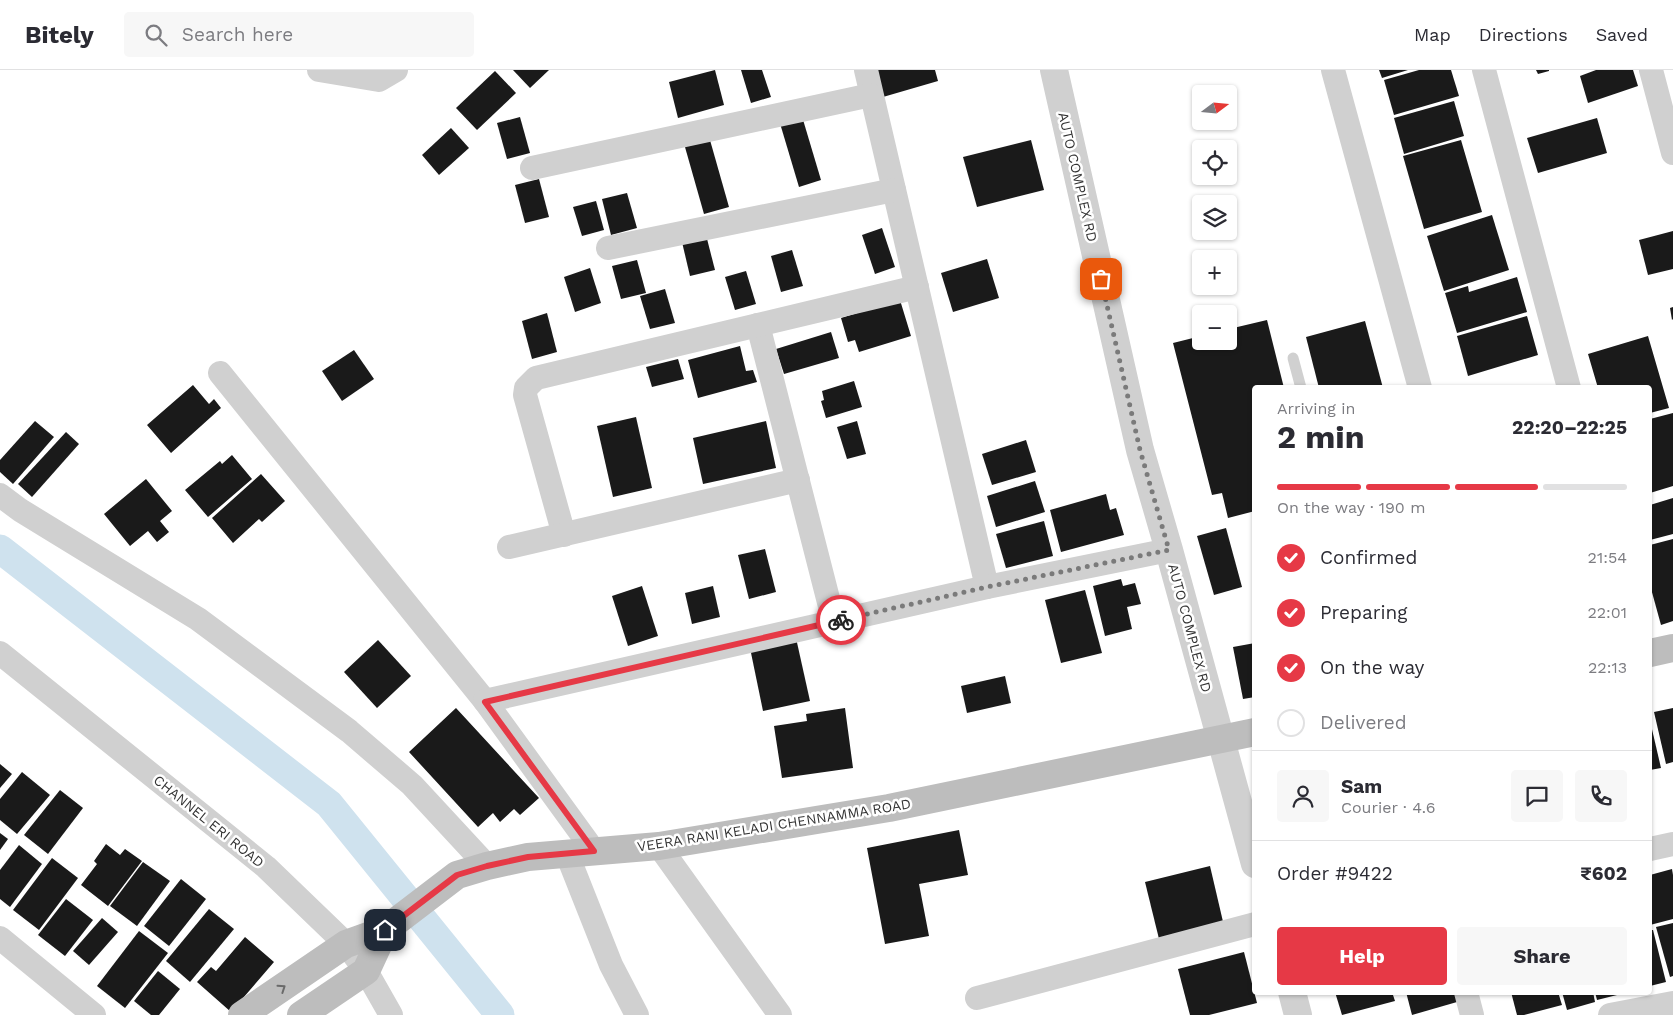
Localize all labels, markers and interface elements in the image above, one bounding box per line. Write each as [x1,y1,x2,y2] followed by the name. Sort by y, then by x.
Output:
[124,12,474,57] search box
[25,21,94,49] text: Bitely
[142,21,170,49] icon: search
[182,23,293,46] text: Search here
[1414,24,1451,45] text: Map
[1479,24,1568,45] text: Directions
[1596,24,1648,45] text: Saved
[1192,85,1238,130] north arrow
[1192,85,1237,350] map controls
[1055,111,1101,243] street label: AUTO COMPLEX RD
[1192,140,1237,185] button: locate
[1192,195,1237,240] button: layers
[1192,250,1237,295] button: +
[1080,258,1122,300] pin
[1087,265,1115,293] icon: bag
[1192,305,1237,350] button: −
[1277,399,1355,418] text: Arriving in
[1512,416,1627,439] text: 22:20–22:25
[1277,418,1365,456] text: 2 min
[1277,498,1426,517] text: On the way · 190 m
[1277,544,1305,572] icon: check
[1320,546,1417,569] text: Confirmed
[1588,548,1627,567] text: 21:54
[1165,562,1215,694] street label: AUTO COMPLEX RD
[816,595,866,645] courier
[1277,599,1305,627] icon: check
[1320,601,1407,624] text: Preparing
[1587,603,1627,622] text: 22:01
[827,606,855,634] icon: bike
[1277,654,1305,682] icon: check
[1320,656,1424,679] text: On the way
[1588,658,1627,677] text: 22:13
[1320,711,1407,734] text: Delivered
[1277,770,1329,822] button: person
[1511,770,1563,822] button: chat
[1575,770,1627,822] button: phone
[151,772,267,870] street label: CHANNEL ERI ROAD
[1341,775,1382,798] text: Sam
[636,795,912,855] street label: VEERA RANI KELADI CHENNAMMA ROAD
[1341,798,1436,817] text: Courier · 4.6
[1277,862,1393,885] text: Order #9422
[1580,862,1627,885] text: ₹602
[364,909,406,951] pin
[371,916,399,944] icon: home
[1277,927,1447,985] button: Help
[1457,927,1627,985] button: Share
[276,985,286,994] one-way arrow

